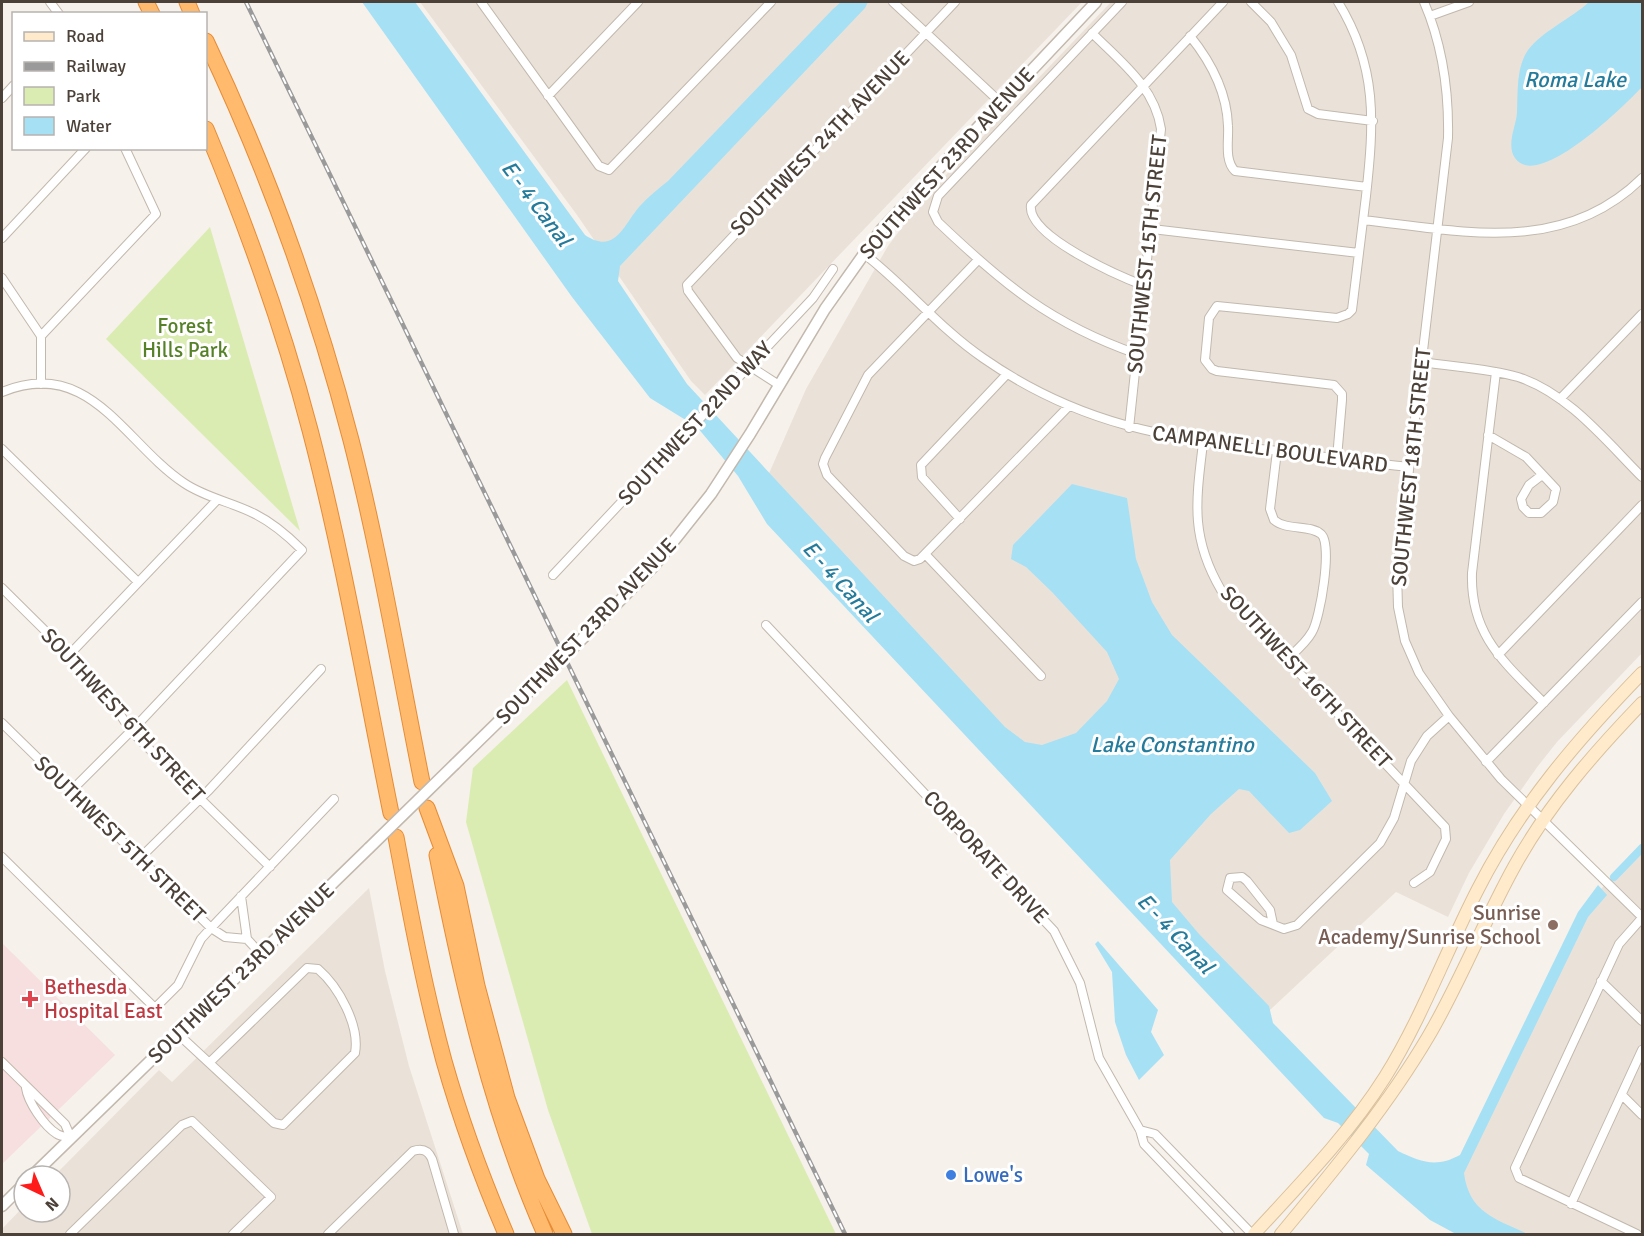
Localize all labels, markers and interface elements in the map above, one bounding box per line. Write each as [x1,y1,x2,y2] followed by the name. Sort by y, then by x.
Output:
[12,12,207,150] legend
[66,25,105,47] text: Road
[725,45,915,241] street label: SOUTHWEST 24TH AVENUE
[66,55,127,77] text: Railway
[854,62,1040,264] street label: SOUTHWEST 23RD AVENUE
[1524,66,1627,93] water label: Roma Lake
[66,85,101,107] text: Park
[66,115,112,137] text: Water
[1122,133,1173,375] street label: SOUTHWEST 15TH STREET
[496,155,579,253] water label: E - 4 Canal
[142,313,229,363] park label: Forest Hills Park
[612,335,778,510] street label: SOUTHWEST 22ND WAY
[1386,346,1437,588] street label: SOUTHWEST 18TH STREET
[1151,420,1389,478] street label: CAMPANELLI BOULEVARD
[490,532,682,730] street label: SOUTHWEST 23RD AVENUE
[797,535,885,629] water label: E - 4 Canal
[1215,580,1398,774] street label: SOUTHWEST 16TH STREET
[36,623,211,808] street label: SOUTHWEST 6TH STREET
[1090,731,1255,758] water label: Lake Constantino
[29,750,212,928] street label: SOUTHWEST 5TH STREET
[918,785,1054,929] street label: CORPORATE DRIVE
[142,877,340,1069] street label: SOUTHWEST 23RD AVENUE
[1132,887,1221,980] water label: E - 4 Canal
[1318,900,1541,950] place label: Sunrise Academy/Sunrise School
[1546,918,1560,932] marker: Sunrise Academy/Sunrise School
[44,974,163,1024] place label: Bethesda Hospital East
[21,990,39,1008] marker: Bethesda Hospital East
[963,1162,1023,1188] place label: Lowe's
[12,1164,72,1224] north arrow
[944,1168,958,1182] marker: Lowe's
[41,1193,63,1215] text: N

